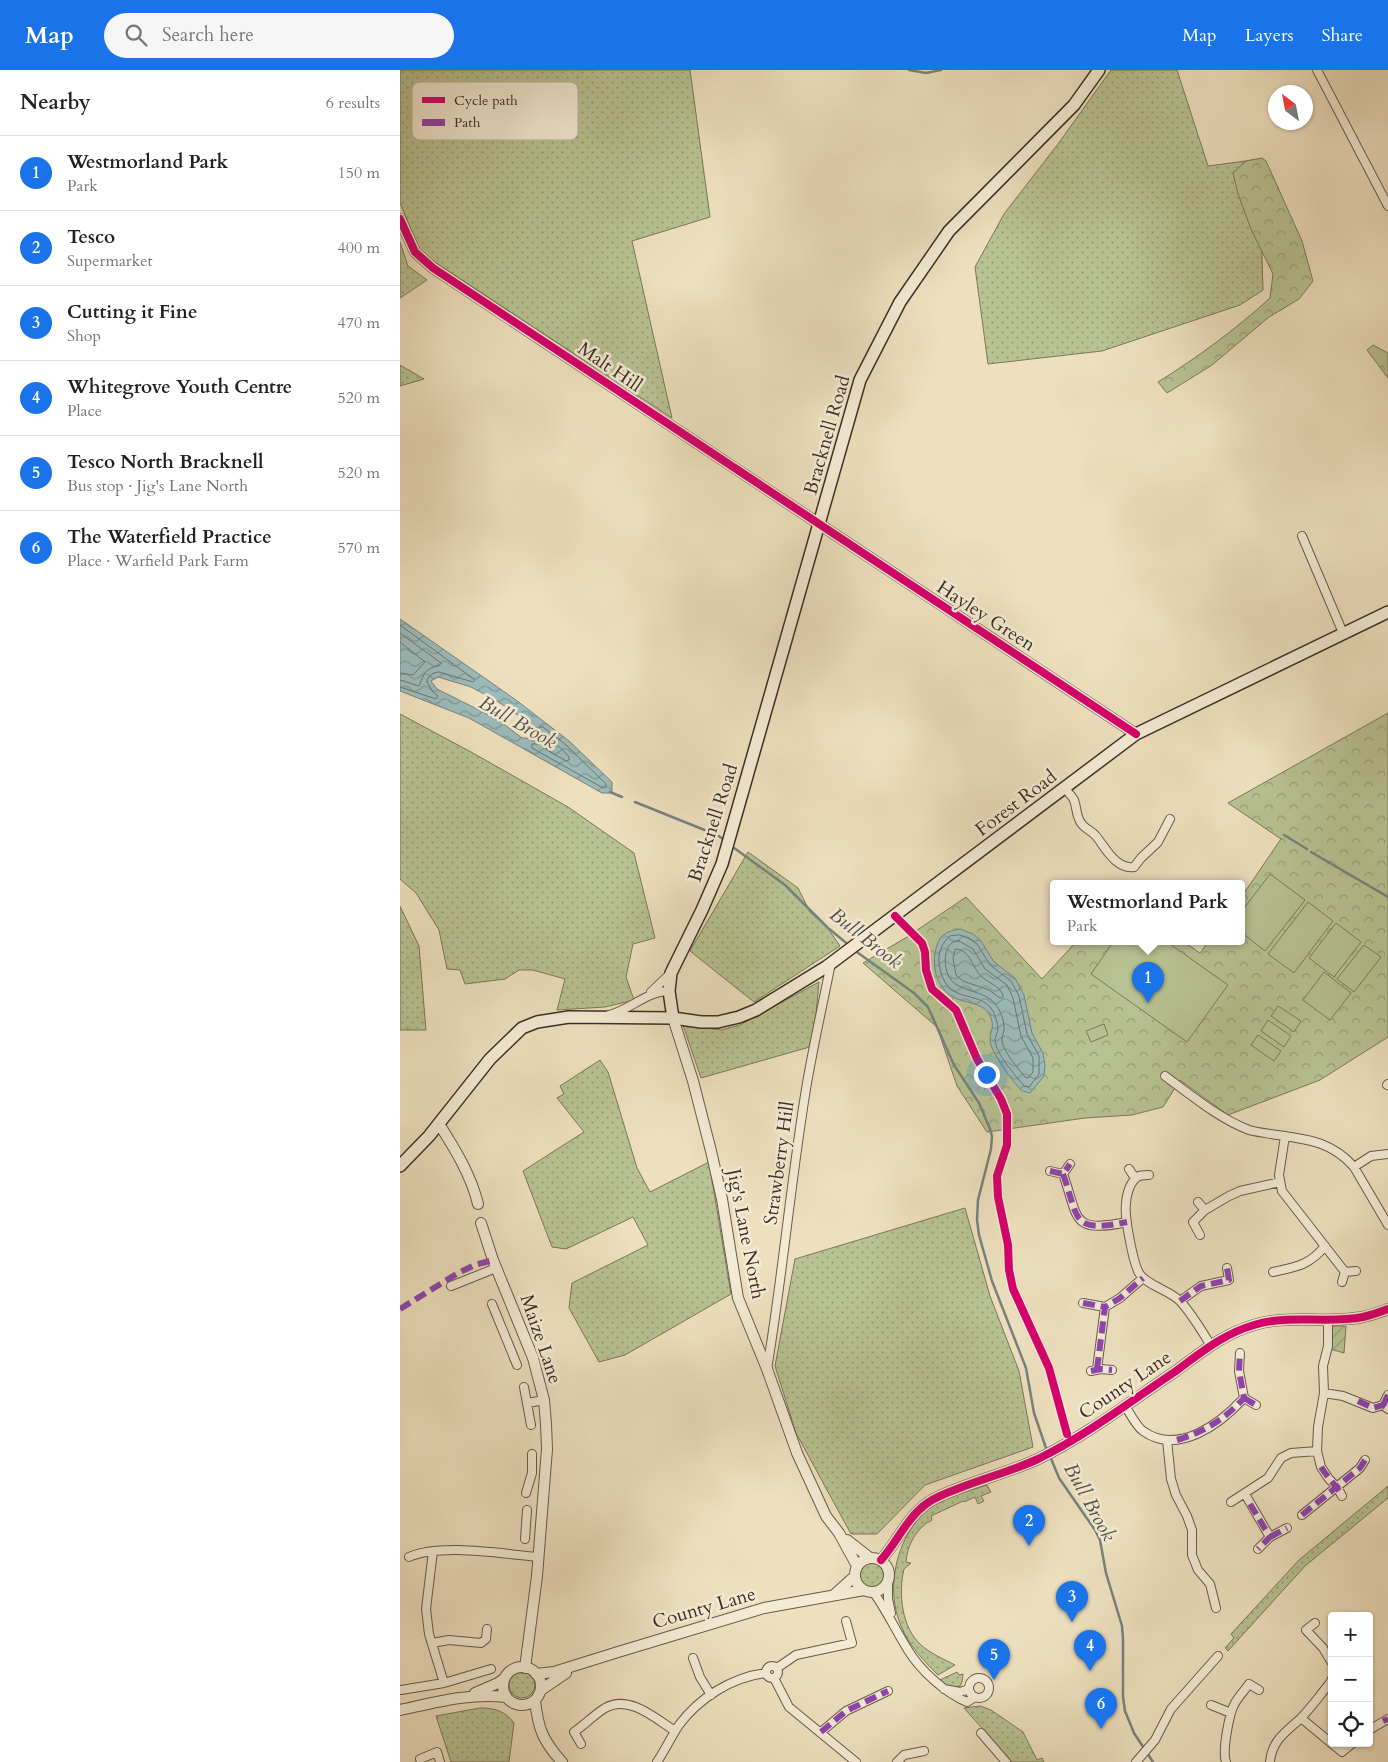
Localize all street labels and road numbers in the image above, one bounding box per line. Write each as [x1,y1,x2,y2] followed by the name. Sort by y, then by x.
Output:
[572,336,648,398] street label: Malt Hill
[798,372,856,498] street label: Bracknell Road
[932,574,1041,658] street label: Hayley Green
[682,761,744,885] street label: Bracknell Road
[970,764,1062,842] street label: Forest Road
[757,1099,801,1227] street label: Strawberry Hill
[720,1164,771,1302] street label: Jig's Lane North
[514,1291,568,1387] street label: Maize Lane
[1074,1344,1176,1426] street label: County Lane
[649,1581,759,1635] street label: County Lane

